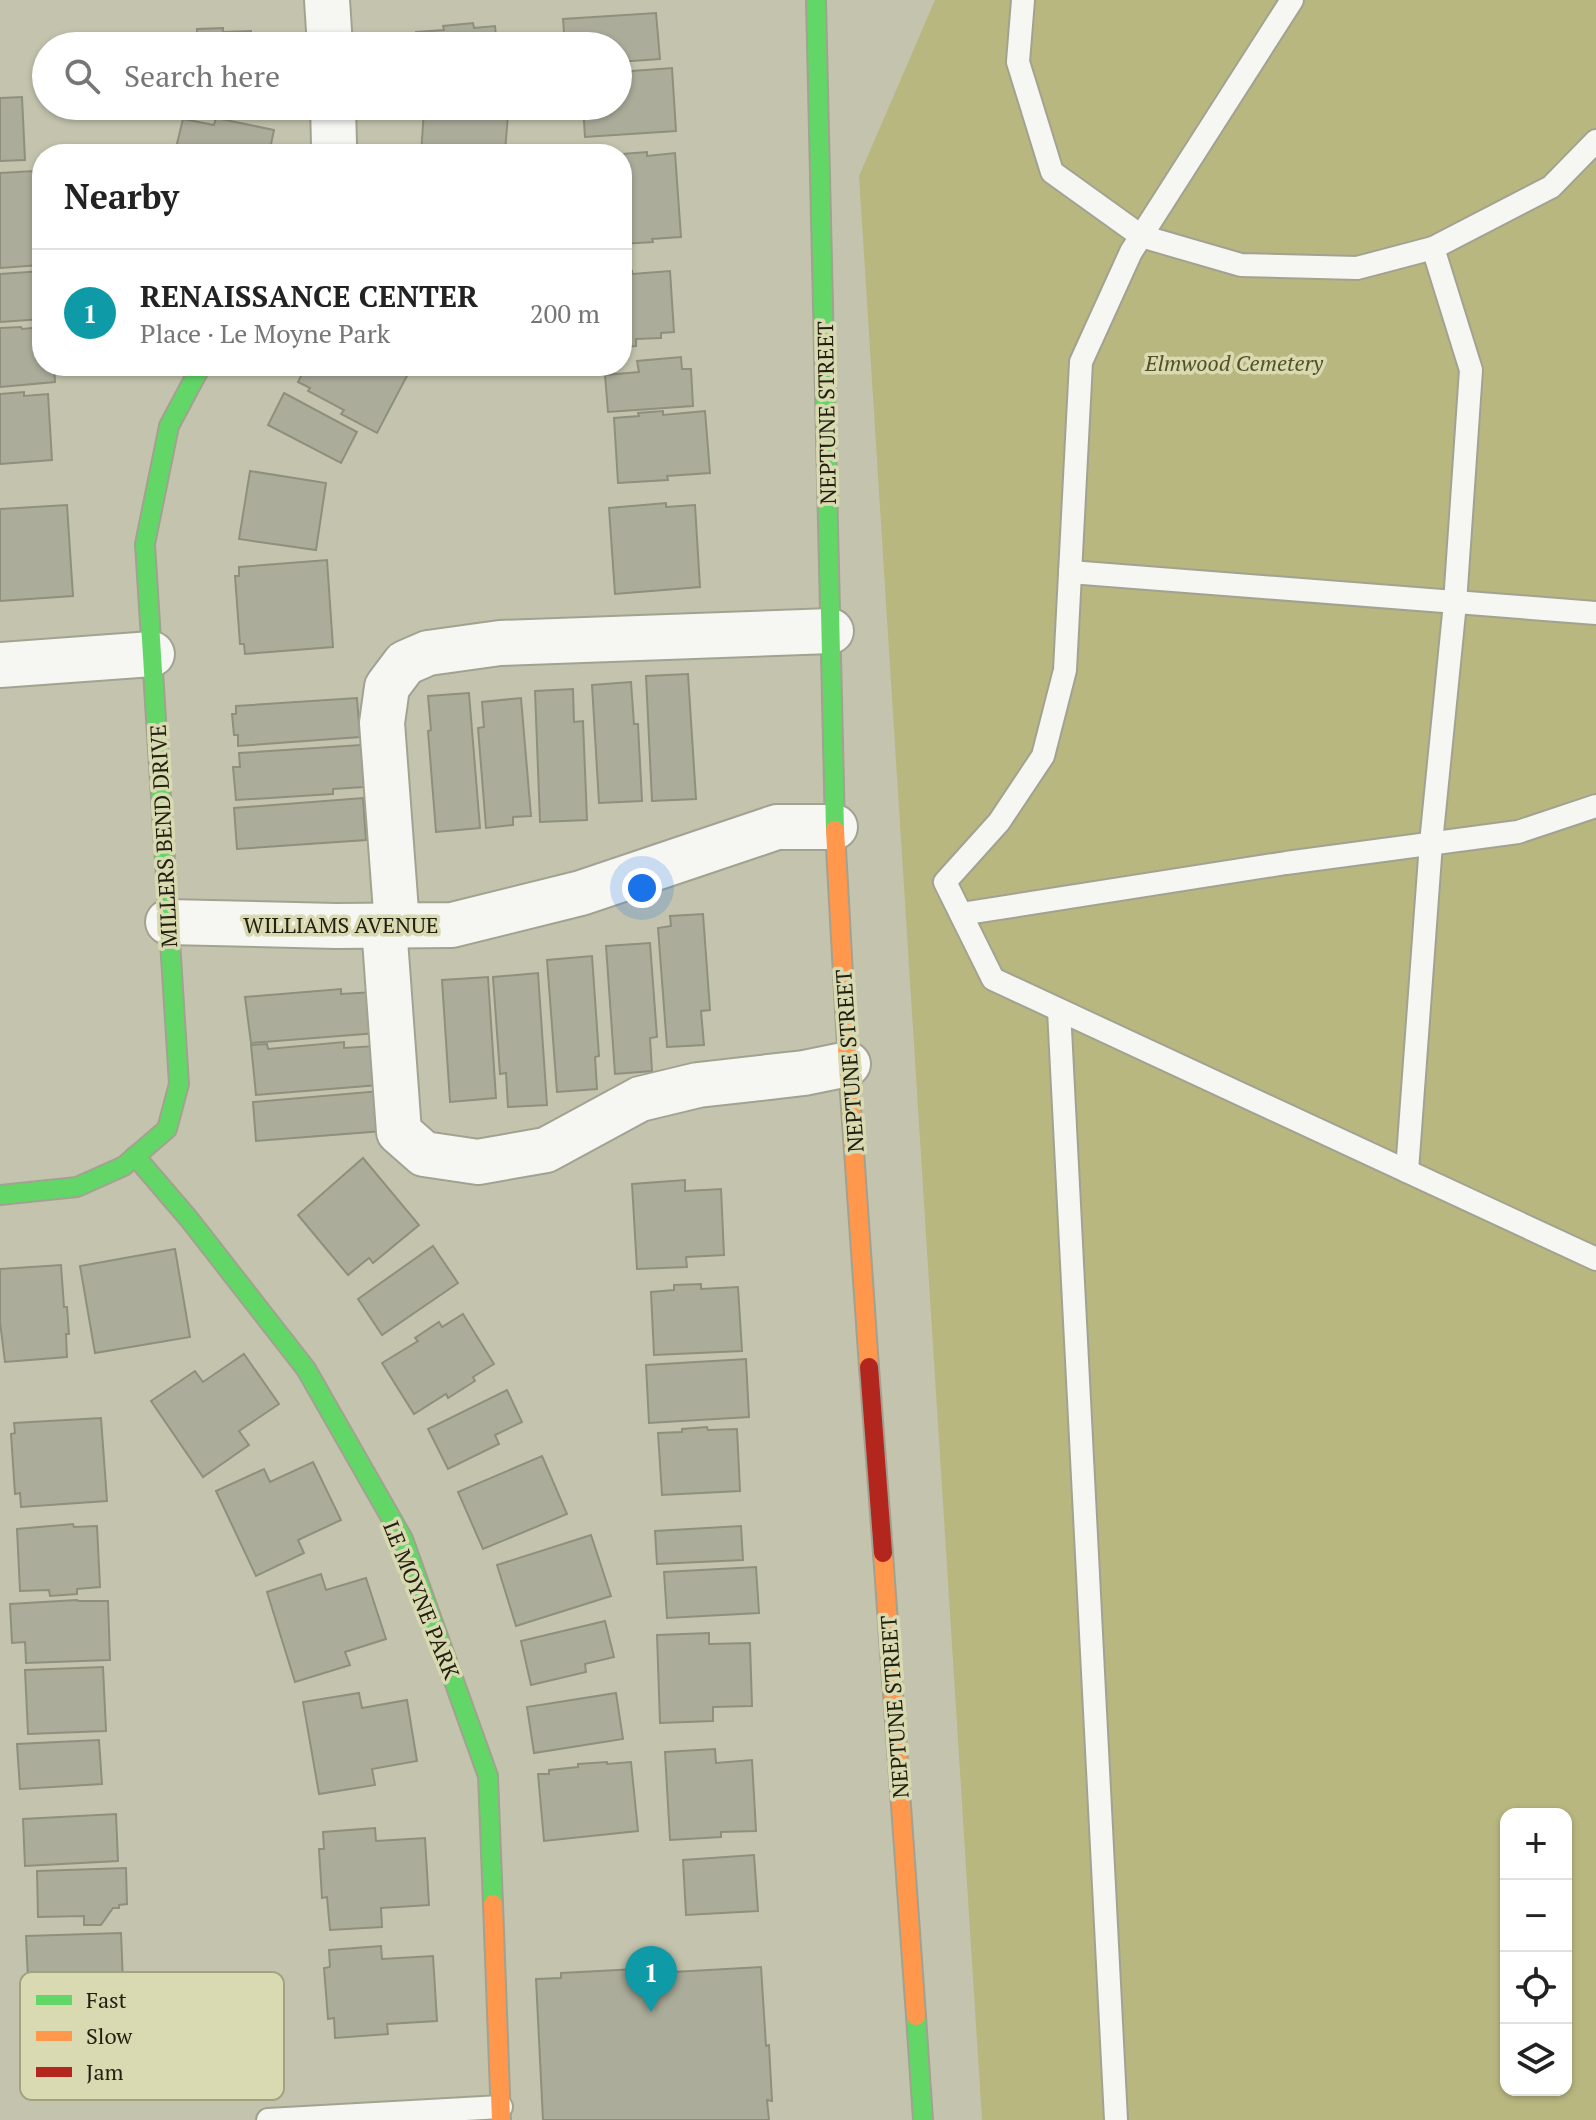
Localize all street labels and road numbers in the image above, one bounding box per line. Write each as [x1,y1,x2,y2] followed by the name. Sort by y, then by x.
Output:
[810,321,842,505] street label: NEPTUNE STREET
[143,724,183,948] street label: MILLERS BEND DRIVE
[243,910,439,939] street label: WILLIAMS AVENUE
[828,968,870,1153] street label: NEPTUNE STREET
[377,1517,467,1684] street label: LE MOYNE PARK
[873,1614,915,1799] street label: NEPTUNE STREET

